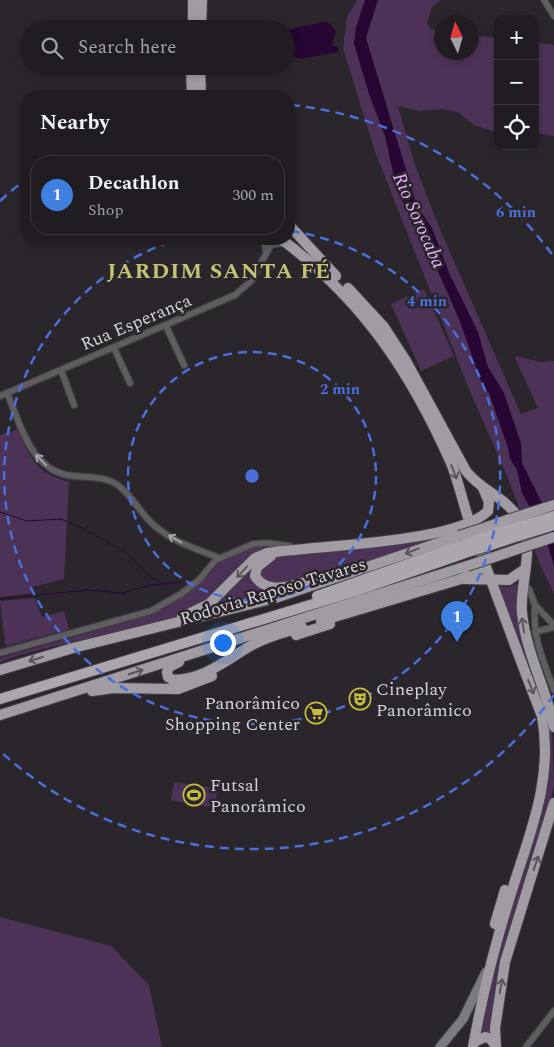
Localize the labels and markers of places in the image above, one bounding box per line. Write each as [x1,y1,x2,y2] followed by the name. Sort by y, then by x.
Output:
[243,467,261,485] centre of rings
[441,601,473,642] pin: 1
[376,676,472,724] place label: Cineplay Panorâmico
[348,687,372,711] theatre icon: Cineplay Panorâmico
[165,690,300,738] place label: Panorâmico Shopping Center
[304,701,328,725] supermarket icon: Panorâmico Shopping Center
[210,772,306,820] place label: Futsal Panorâmico
[182,783,206,807] sports icon: Futsal Panorâmico

